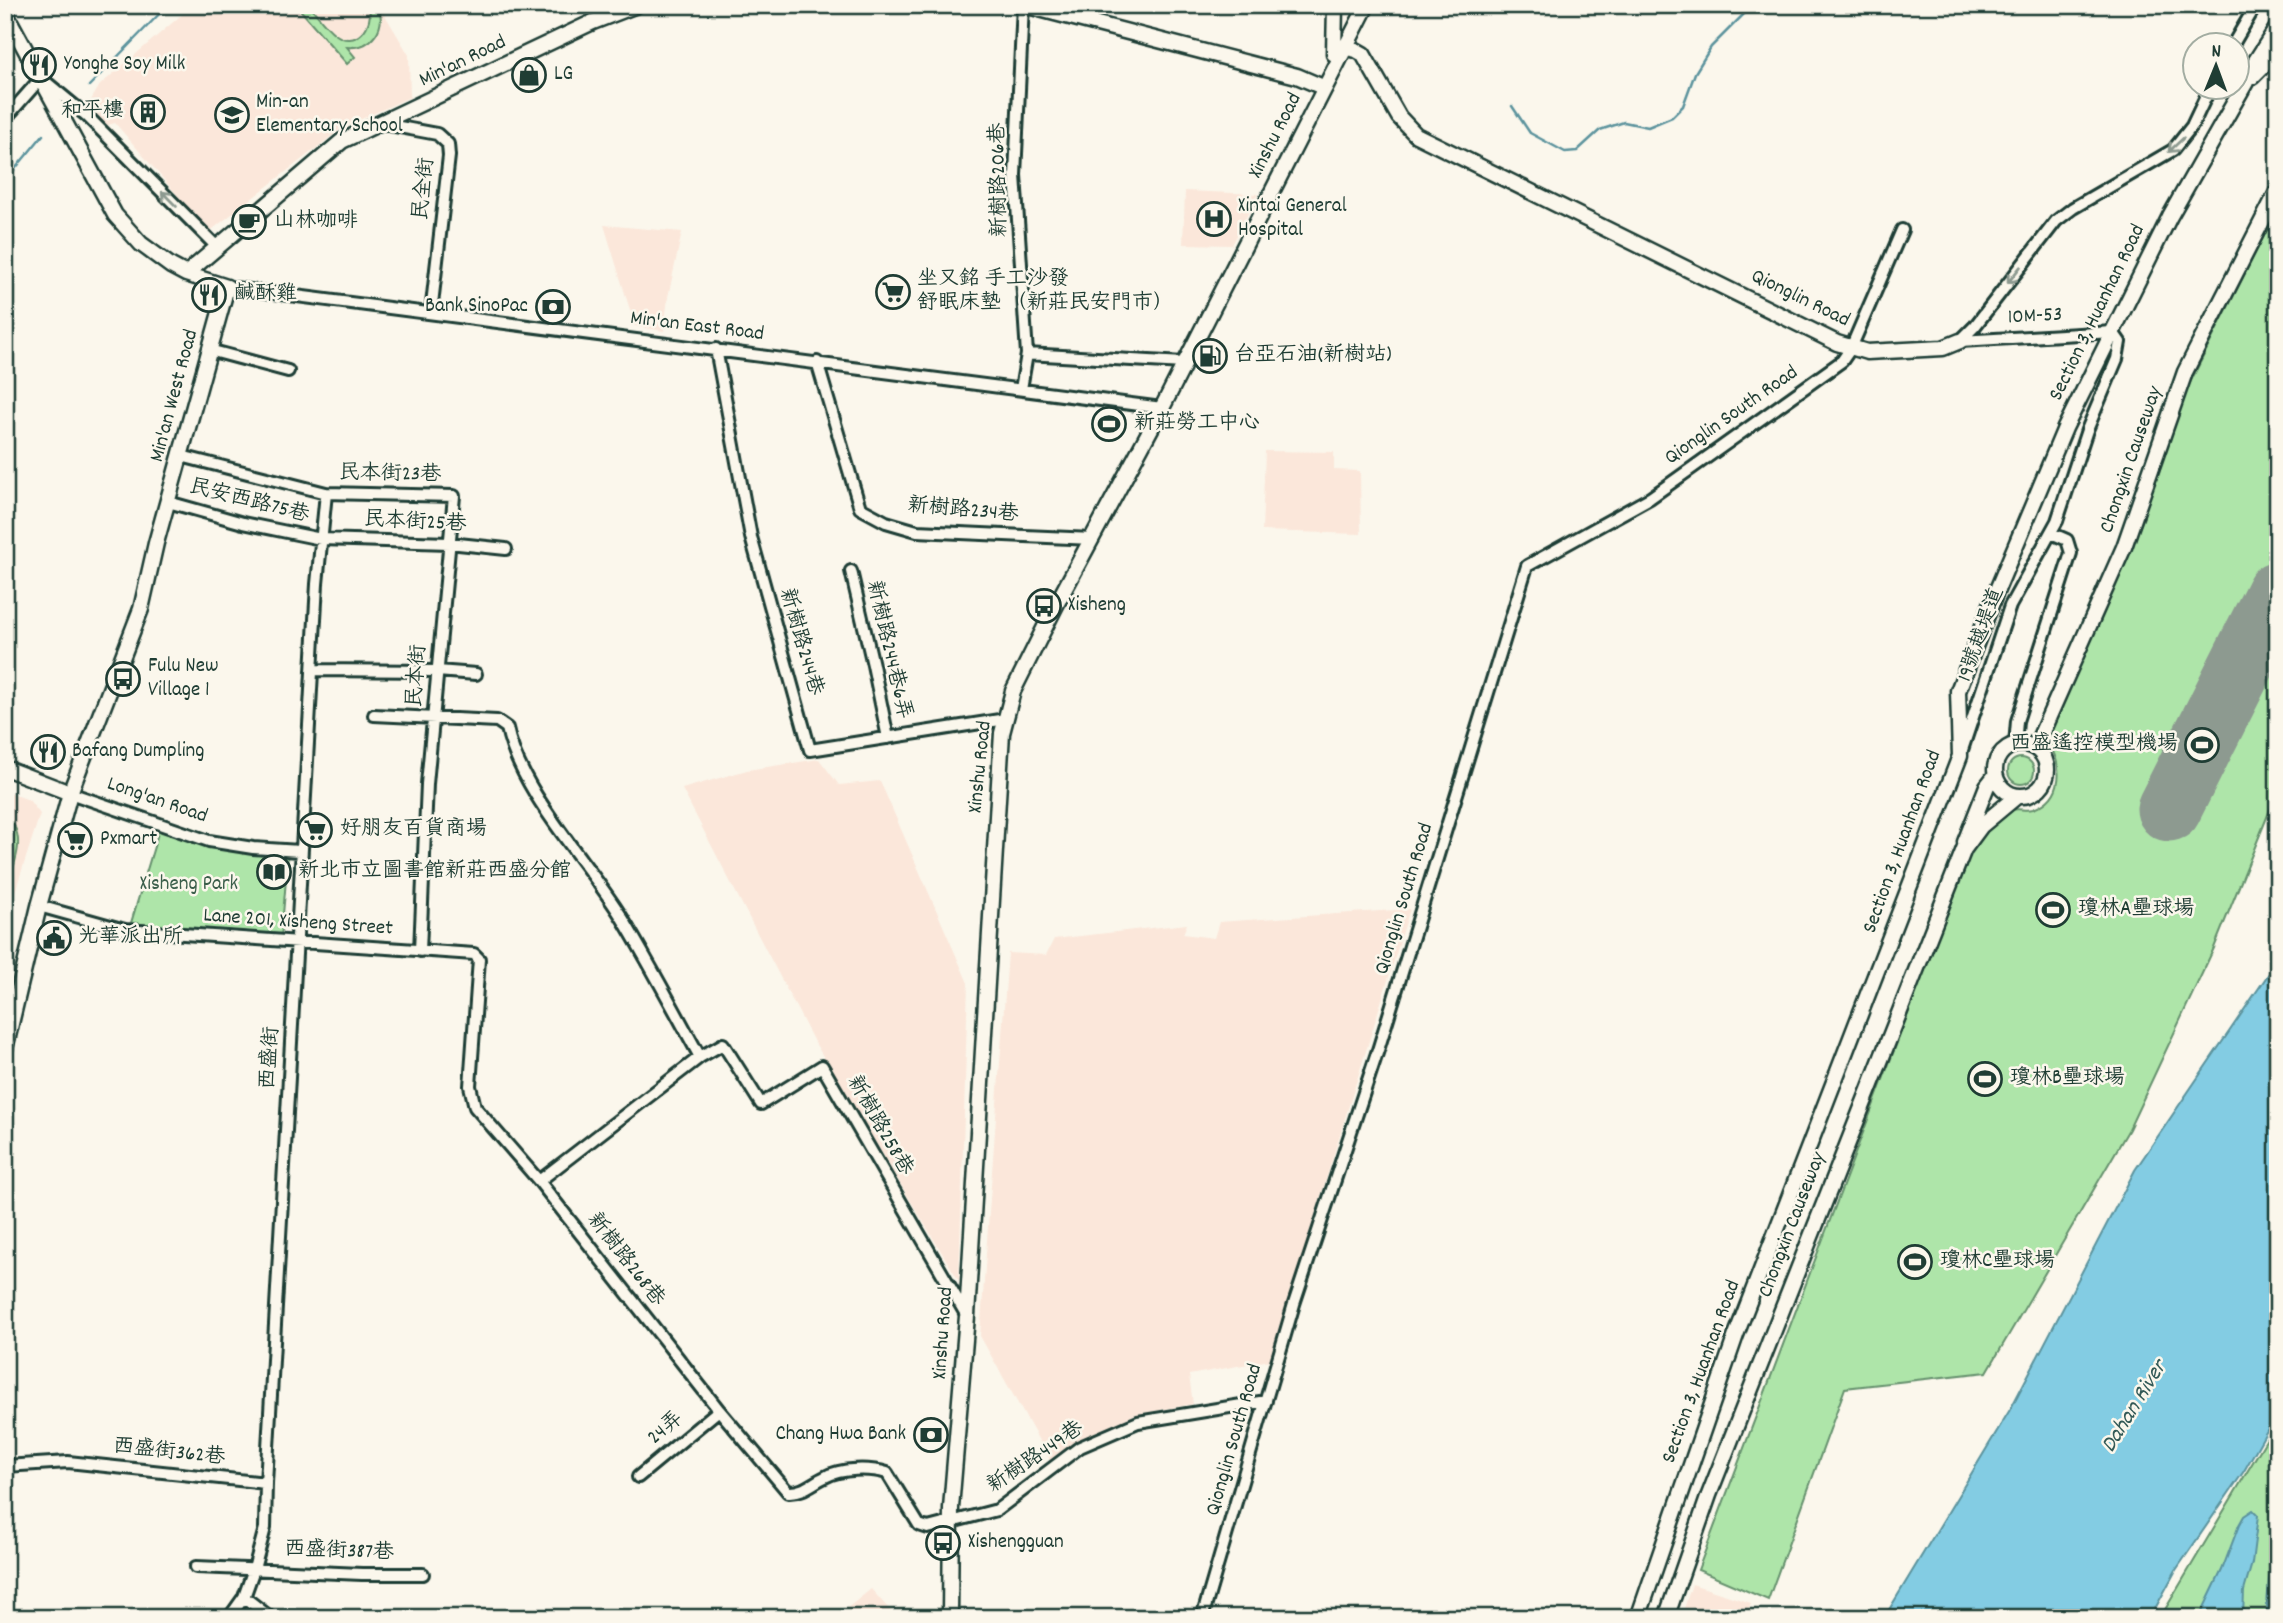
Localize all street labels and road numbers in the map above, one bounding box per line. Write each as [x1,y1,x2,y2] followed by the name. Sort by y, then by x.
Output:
[414,28,512,96] street label: Min'an Road
[1242,88,1310,184] street label: Xinshu Road
[984,122,1016,238] street label: 新樹路206巷
[407,156,443,222] street label: 民全街
[2042,220,2154,406] street label: Section 3, Huanhan Road
[1745,262,1855,336] street label: Qionglin Road
[2007,301,2063,333] street label: 10M-53
[628,304,766,350] street label: Min'an East Road
[143,326,207,466] street label: Min'an West Road
[1659,359,1805,473] street label: Qionglin South Road
[2093,382,2171,538] street label: Chongxin Causeway
[338,459,442,491] street label: 民本街23巷
[186,473,312,531] street label: 民安西路75巷
[906,491,1020,531] street label: 新樹路234巷
[363,505,467,541] street label: 民本街25巷
[857,577,919,723] street label: 新樹路244巷6弄
[1951,584,2013,686] street label: 19號越堤道
[770,585,830,699] street label: 新樹路244巷
[401,644,435,708] street label: 民本街
[961,719,1001,815] street label: Xinshu Road
[1856,746,1950,938] street label: Section 3, Huanhan Road
[103,770,211,832] street label: Long'an Road
[1368,820,1442,978] street label: Qionglin South Road
[202,901,394,945] street label: Lane 201, Xisheng Street
[254,1026,288,1090] street label: 西盛街
[838,1070,920,1182] street label: 新樹路258巷
[1751,1147,1835,1302] street label: Chongxin Causeway
[579,1207,671,1313] street label: 新樹路268巷
[1655,1276,1749,1468] street label: Section 3, Huanhan Road
[926,1286,962,1380] street label: Xinshu Road
[1199,1361,1271,1519] street label: Qionglin South Road
[641,1405,691,1453] street label: 24弄
[982,1415,1090,1501] street label: 新樹路449巷
[111,1432,227,1474] street label: 西盛街362巷
[284,1535,394,1569] street label: 西盛街387巷

